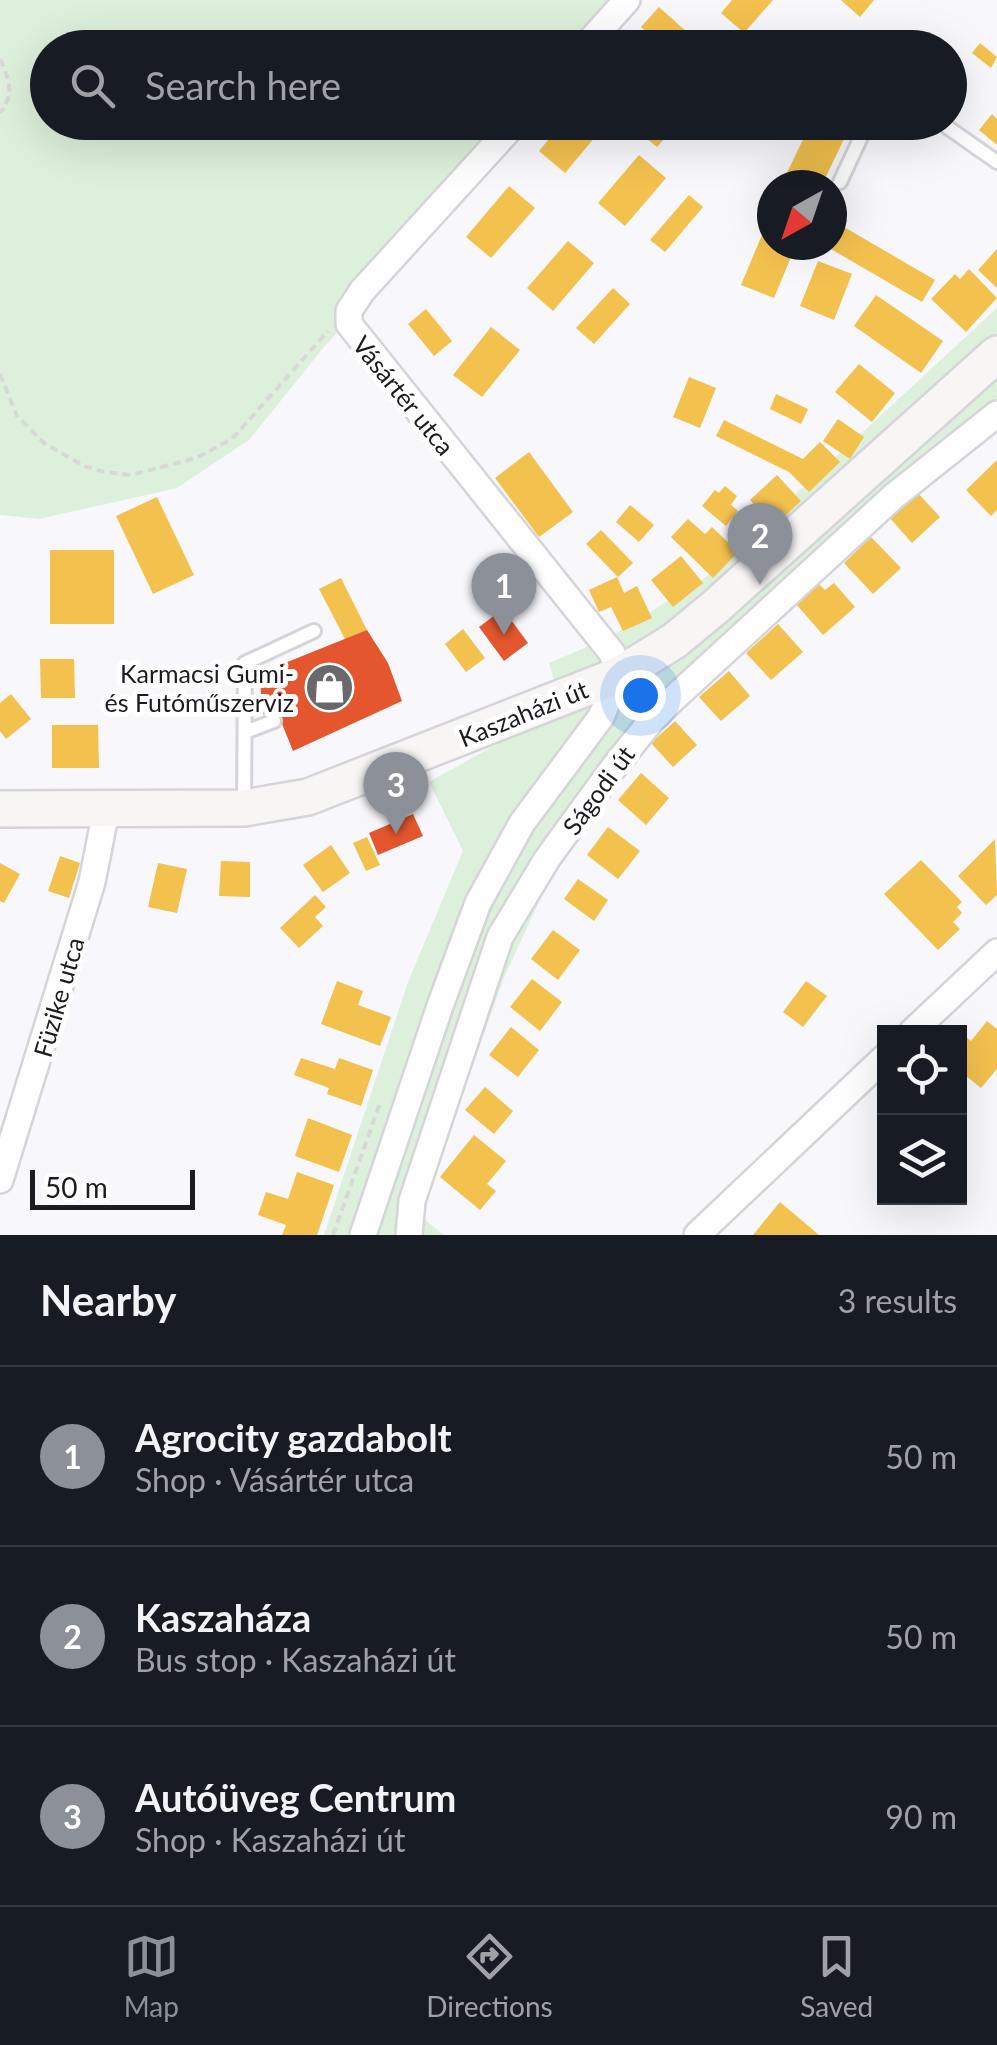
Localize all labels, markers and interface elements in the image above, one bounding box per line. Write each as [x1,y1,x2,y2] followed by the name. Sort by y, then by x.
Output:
[30,30,967,140] search box
[65,58,120,113] icon: search
[145,62,341,108] text: Search here
[757,170,847,260] north arrow
[347,330,461,460] street label: Vásártér utca
[728,502,792,585] pin: 2
[472,552,536,635] pin: 1
[104,658,294,717] place label: Karmacsi Gumi- és Futóműszerviz
[303,661,355,713] shop icon: Karmacsi Gumi- és Futóműszerviz
[615,670,666,721] your location
[454,674,592,752] street label: Kaszaházi út
[556,740,640,840] street label: Ságodi út
[364,752,428,834] pin: 3
[27,934,89,1060] street label: Füzike utca
[877,1025,967,1205] map controls
[877,1025,967,1115] button: locate
[877,1115,967,1205] button: layers
[30,1165,195,1210] scale bar
[45,1170,108,1204] text: 50 m
[40,1275,177,1325] text: Nearby
[838,1281,957,1320] text: 3 results
[135,1414,452,1460] text: Agrocity gazdabolt
[63,1437,82,1476] text: 1
[885,1437,957,1476] text: 50 m
[135,1460,414,1499] text: Shop · Vásártér utca
[135,1594,311,1640] text: Kaszaháza
[63,1617,82,1656] text: 2
[885,1617,957,1656] text: 50 m
[135,1640,456,1679] text: Bus stop · Kaszaházi út
[135,1774,456,1820] text: Autóüveg Centrum
[63,1797,82,1836] text: 3
[885,1797,957,1836] text: 90 m
[135,1820,405,1859] text: Shop · Kaszaházi út
[124,1929,179,2023] tab: Map
[426,1929,553,2023] tab: Directions
[800,1929,873,2023] tab: Saved

